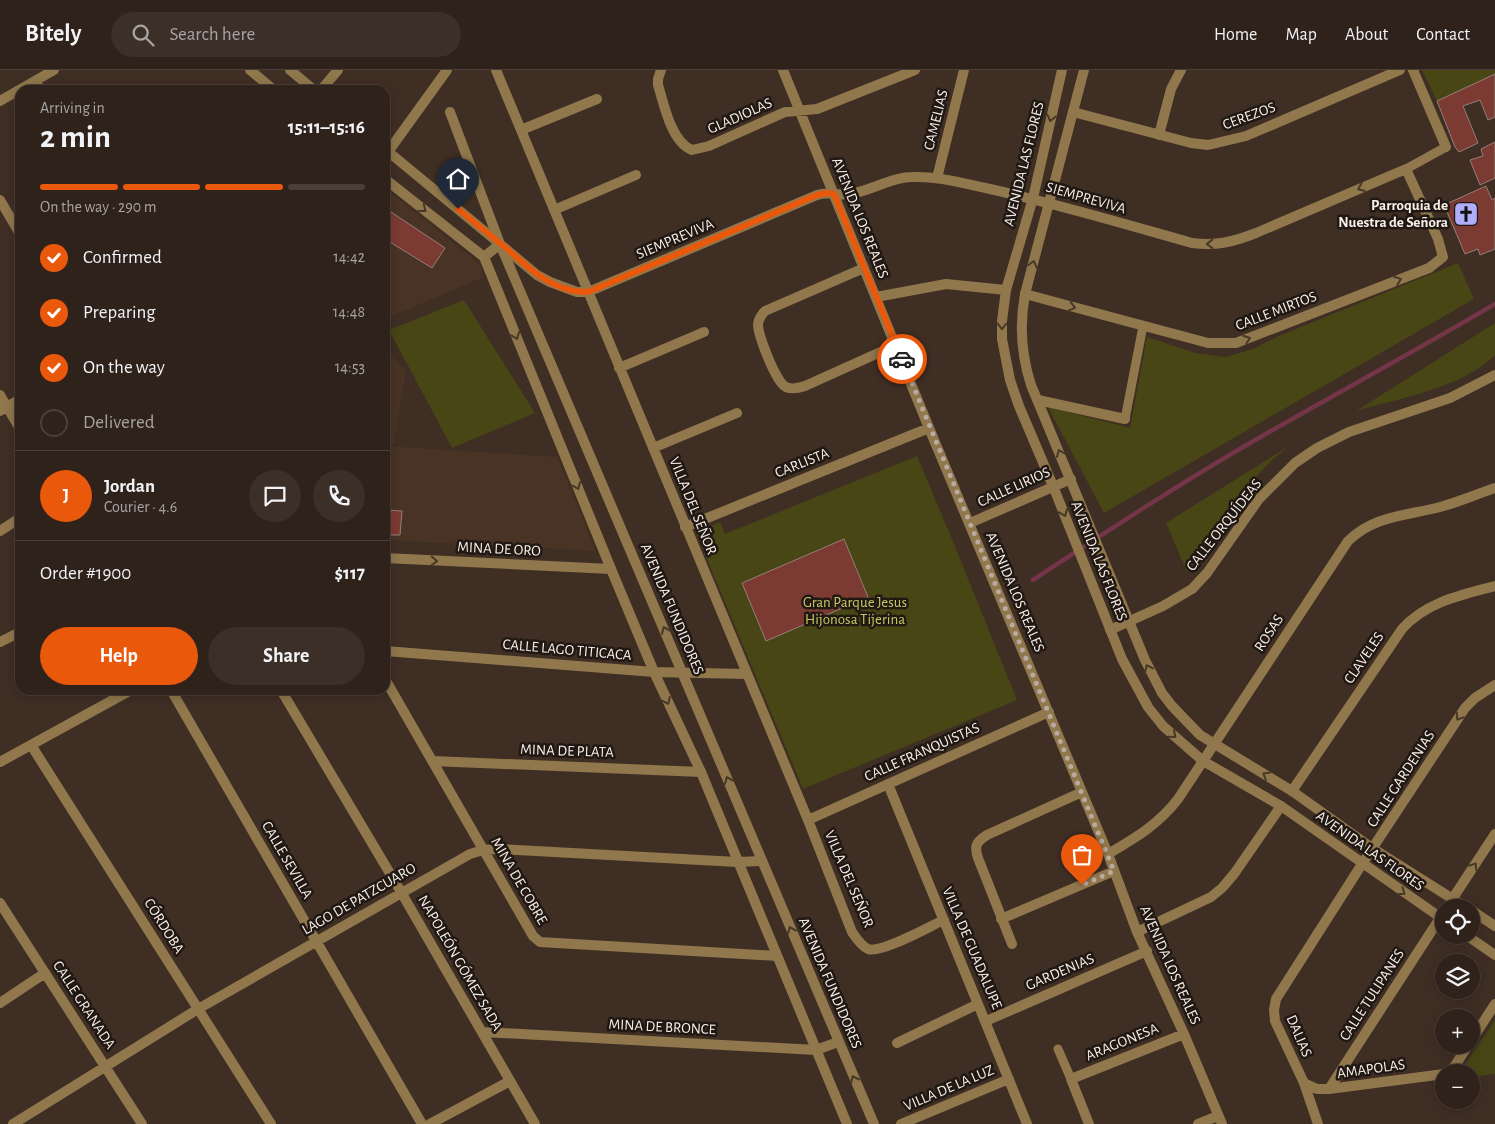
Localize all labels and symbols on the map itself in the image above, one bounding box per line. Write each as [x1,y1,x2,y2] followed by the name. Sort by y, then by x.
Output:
[921,88,951,152] street label: CAMELIAS
[705,95,775,137] street label: GLADIOLAS
[1001,100,1047,228] street label: AVENIDA LAS FLORES
[1221,100,1277,132] street label: CEREZOS
[1046,113,1057,122] one-way arrow
[829,156,891,280] street label: AVENIDA LOS REALES
[437,158,479,209] pin
[1044,179,1128,217] street label: SIEMPREVIVA
[1358,182,1366,192] one-way arrow
[1338,198,1448,230] place label: Parroquia de Nuestra de Señora
[1453,201,1479,227] church icon: Parroquia de Nuestra de Señora
[418,204,427,213] one-way arrow
[634,216,716,262] street label: SIEMPREVIVA
[1206,239,1214,249] one-way arrow
[1027,259,1038,268] one-way arrow
[1393,276,1402,286] one-way arrow
[1233,289,1319,333] street label: CALLE MIRTOS
[1068,301,1076,312] one-way arrow
[997,323,1007,331] one-way arrow
[510,331,521,340] one-way arrow
[877,334,927,384] courier
[1242,335,1250,345] one-way arrow
[773,445,832,481] street label: CARLISTA
[1055,449,1066,458] one-way arrow
[667,455,720,557] street label: VILLA DEL SEÑOR
[975,464,1053,510] street label: CALLE LIRIOS
[1182,475,1264,574] street label: CALLE ORQUÍDEAS
[571,481,582,490] one-way arrow
[1068,499,1130,623] street label: AVENIDA LAS FLORES
[1058,508,1068,516] one-way arrow
[983,530,1047,654] street label: AVENIDA LOS REALES
[457,539,541,559] street label: MINA DE ORO
[638,541,706,677] street label: AVENIDA FUNDIDORES
[430,555,438,566] one-way arrow
[803,595,907,627] park label: Gran Parque Jesus Hijonosa Tijerina
[1252,612,1286,654] street label: ROSAS
[661,626,672,635] one-way arrow
[1341,630,1387,686] street label: CLAVELES
[502,637,632,663] street label: CALLE LAGO TITICACA
[1144,664,1155,673] one-way arrow
[661,696,672,705] one-way arrow
[1456,712,1466,721] one-way arrow
[862,720,982,784] street label: CALLE FRANQUISTAS
[1364,728,1438,830] street label: CALLE GARDENIAS
[1168,729,1177,738] one-way arrow
[520,742,614,760] street label: MINA DE PLATA
[1262,772,1271,782] one-way arrow
[724,776,735,785] one-way arrow
[1313,808,1427,894] street label: AVENIDA LAS FLORES
[259,819,315,902] street label: CALLE SEVILLA
[822,828,877,930] street label: VILLA DEL SEÑOR
[1061,834,1103,885] pin
[488,835,550,927] street label: MINA DE COBRE
[300,860,418,938] street label: LAGO DE PATZCUARO
[1468,862,1477,871] one-way arrow
[939,885,1005,1011] street label: VILLA DE GUADALUPE
[1396,886,1406,895] one-way arrow
[415,892,507,1034] street label: NAPOLEÓN GÓMEZ SADA
[141,895,189,956] street label: CÓRDOBA
[1137,903,1203,1027] street label: AVENIDA LOS REALES
[796,915,864,1051] street label: AVENIDA FUNDIDORES
[787,926,797,935] one-way arrow
[1337,946,1407,1044] street label: CALLE TULIPANES
[1023,951,1097,993] street label: GARDENIAS
[50,958,118,1052] street label: CALLE GRANADA
[1283,1013,1315,1059] street label: DALIAS
[608,1017,716,1037] street label: MINA DE BRONCE
[1083,1020,1161,1063] street label: ARAGONESA
[1336,1057,1406,1081] street label: AMAPOLAS
[902,1062,996,1114] street label: VILLA DE LA LUZ
[850,1075,861,1084] one-way arrow

